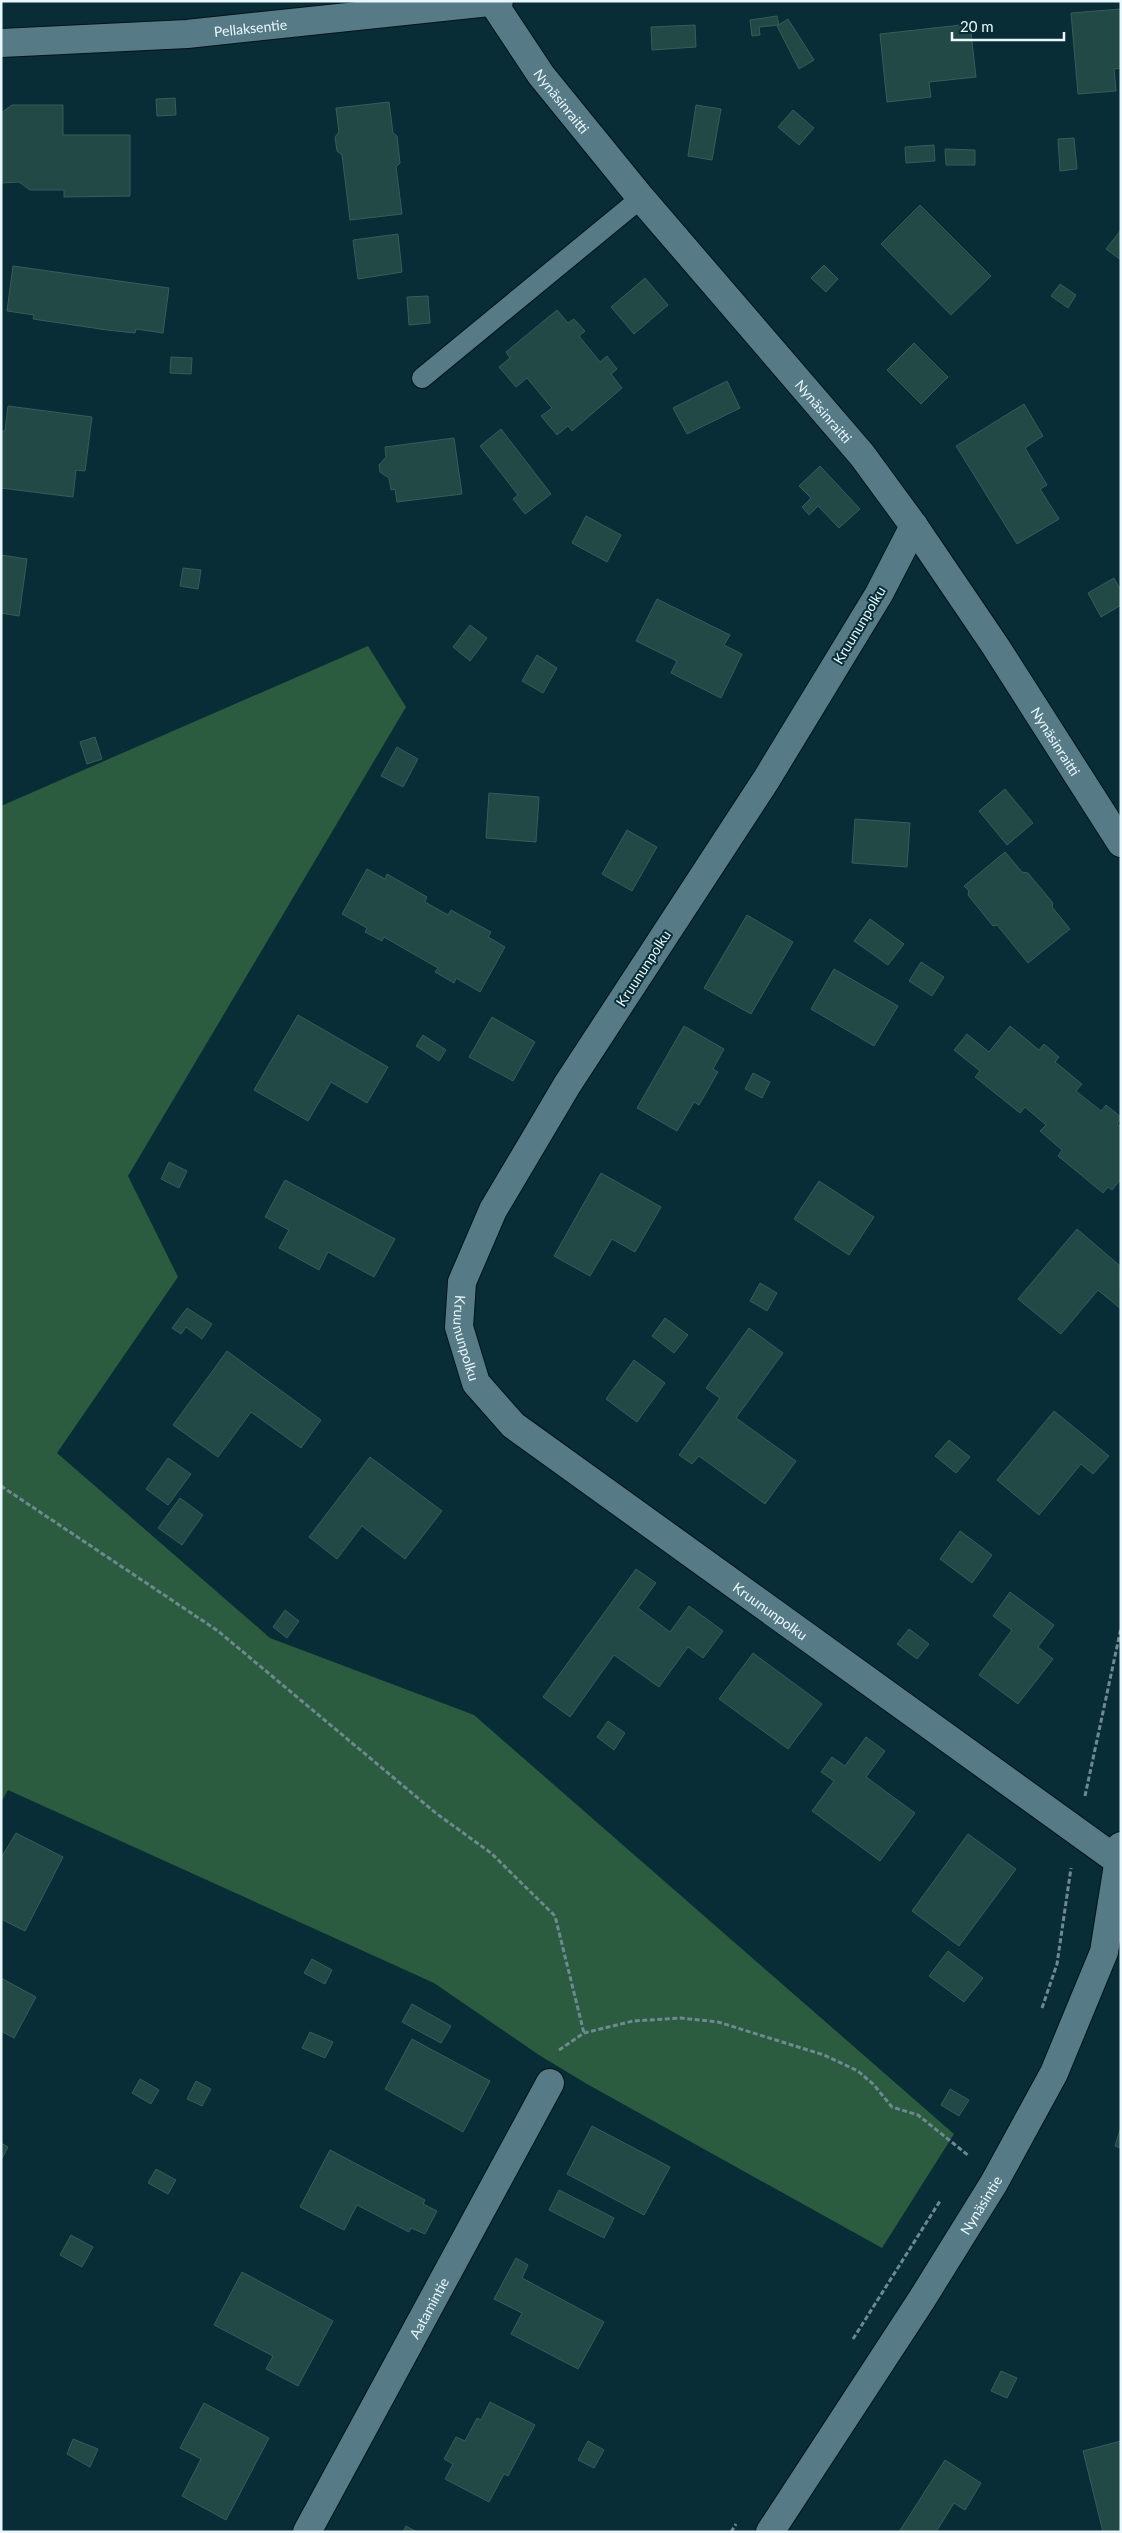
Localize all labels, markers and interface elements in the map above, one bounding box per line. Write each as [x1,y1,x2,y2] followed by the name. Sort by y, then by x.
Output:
[952,10,1064,42] scale bar
[213,15,288,40] street label: Pellaksentie
[960,17,994,35] text: 20 m
[531,65,593,136] street label: Nynäsinraitti
[792,376,856,446] street label: Nynäsinraitti
[829,583,889,667] street label: Kruununpolku
[1028,704,1084,779] street label: Nynäsinraitti
[612,927,674,1009] street label: Kruununpolku
[450,1295,483,1383] street label: Kruununpolku
[730,1578,811,1643] street label: Kruununpolku
[956,2173,1005,2237] street label: Nynäsintie
[405,2274,452,2341] street label: Aatamintie

